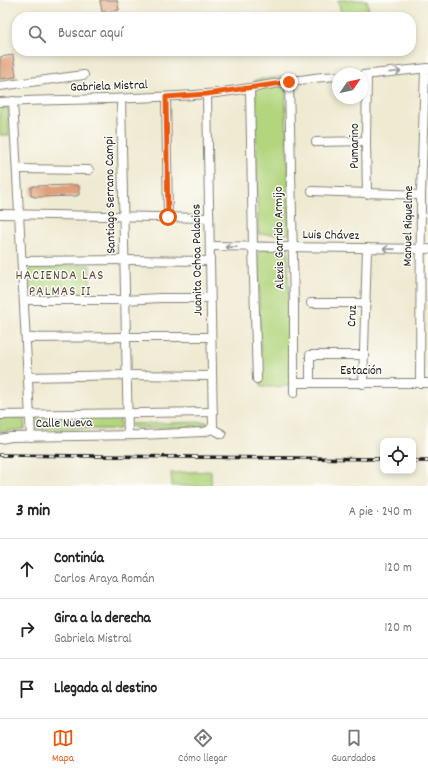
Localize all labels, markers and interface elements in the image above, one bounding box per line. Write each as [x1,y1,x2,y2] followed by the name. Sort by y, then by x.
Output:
[12,12,416,56] search box
[26,23,48,45] icon: search
[58,23,123,45] text: Buscar aquí
[332,68,368,104] north arrow
[388,68,401,75] one-way arrow
[280,73,298,91] route end
[70,76,148,98] street label: Gabriela Mistral
[346,123,365,169] street label: Pumarino
[100,136,122,254] street label: Santiago Serrano Campi
[399,185,419,267] street label: Manuel Riquelme
[270,186,290,290] street label: Alexis Garrido Armijo
[188,204,208,316] street label: Juanita Ochoa Palacios
[159,208,177,226] route start
[302,226,360,246] street label: Luis Chávez
[225,243,238,251] one-way arrow
[383,245,396,253] one-way arrow
[16,266,104,302] district label: HACIENDA LAS PALMAS II
[343,305,363,327] street label: Cruz
[340,362,382,381] street label: Estación
[36,414,93,434] street label: Calle Nueva
[380,438,416,474] map controls
[380,438,416,474] button: locate
[16,500,50,524] text: 3 min
[349,503,412,522] text: A pie · 240 m
[54,548,104,570] text: Continúa
[16,558,38,580] icon: ahead
[384,559,412,578] text: 120 m
[54,570,155,589] text: Carlos Araya Román
[54,608,151,630] text: Gira a la derecha
[16,618,38,640] icon: right
[384,619,412,638] text: 120 m
[54,630,132,649] text: Gabriela Mistral
[16,678,38,700] icon: arrive
[54,678,157,700] text: Llegada al destino
[52,727,74,767] tab: Mapa
[178,727,227,767] tab: Cómo llegar
[331,727,376,767] tab: Guardados

